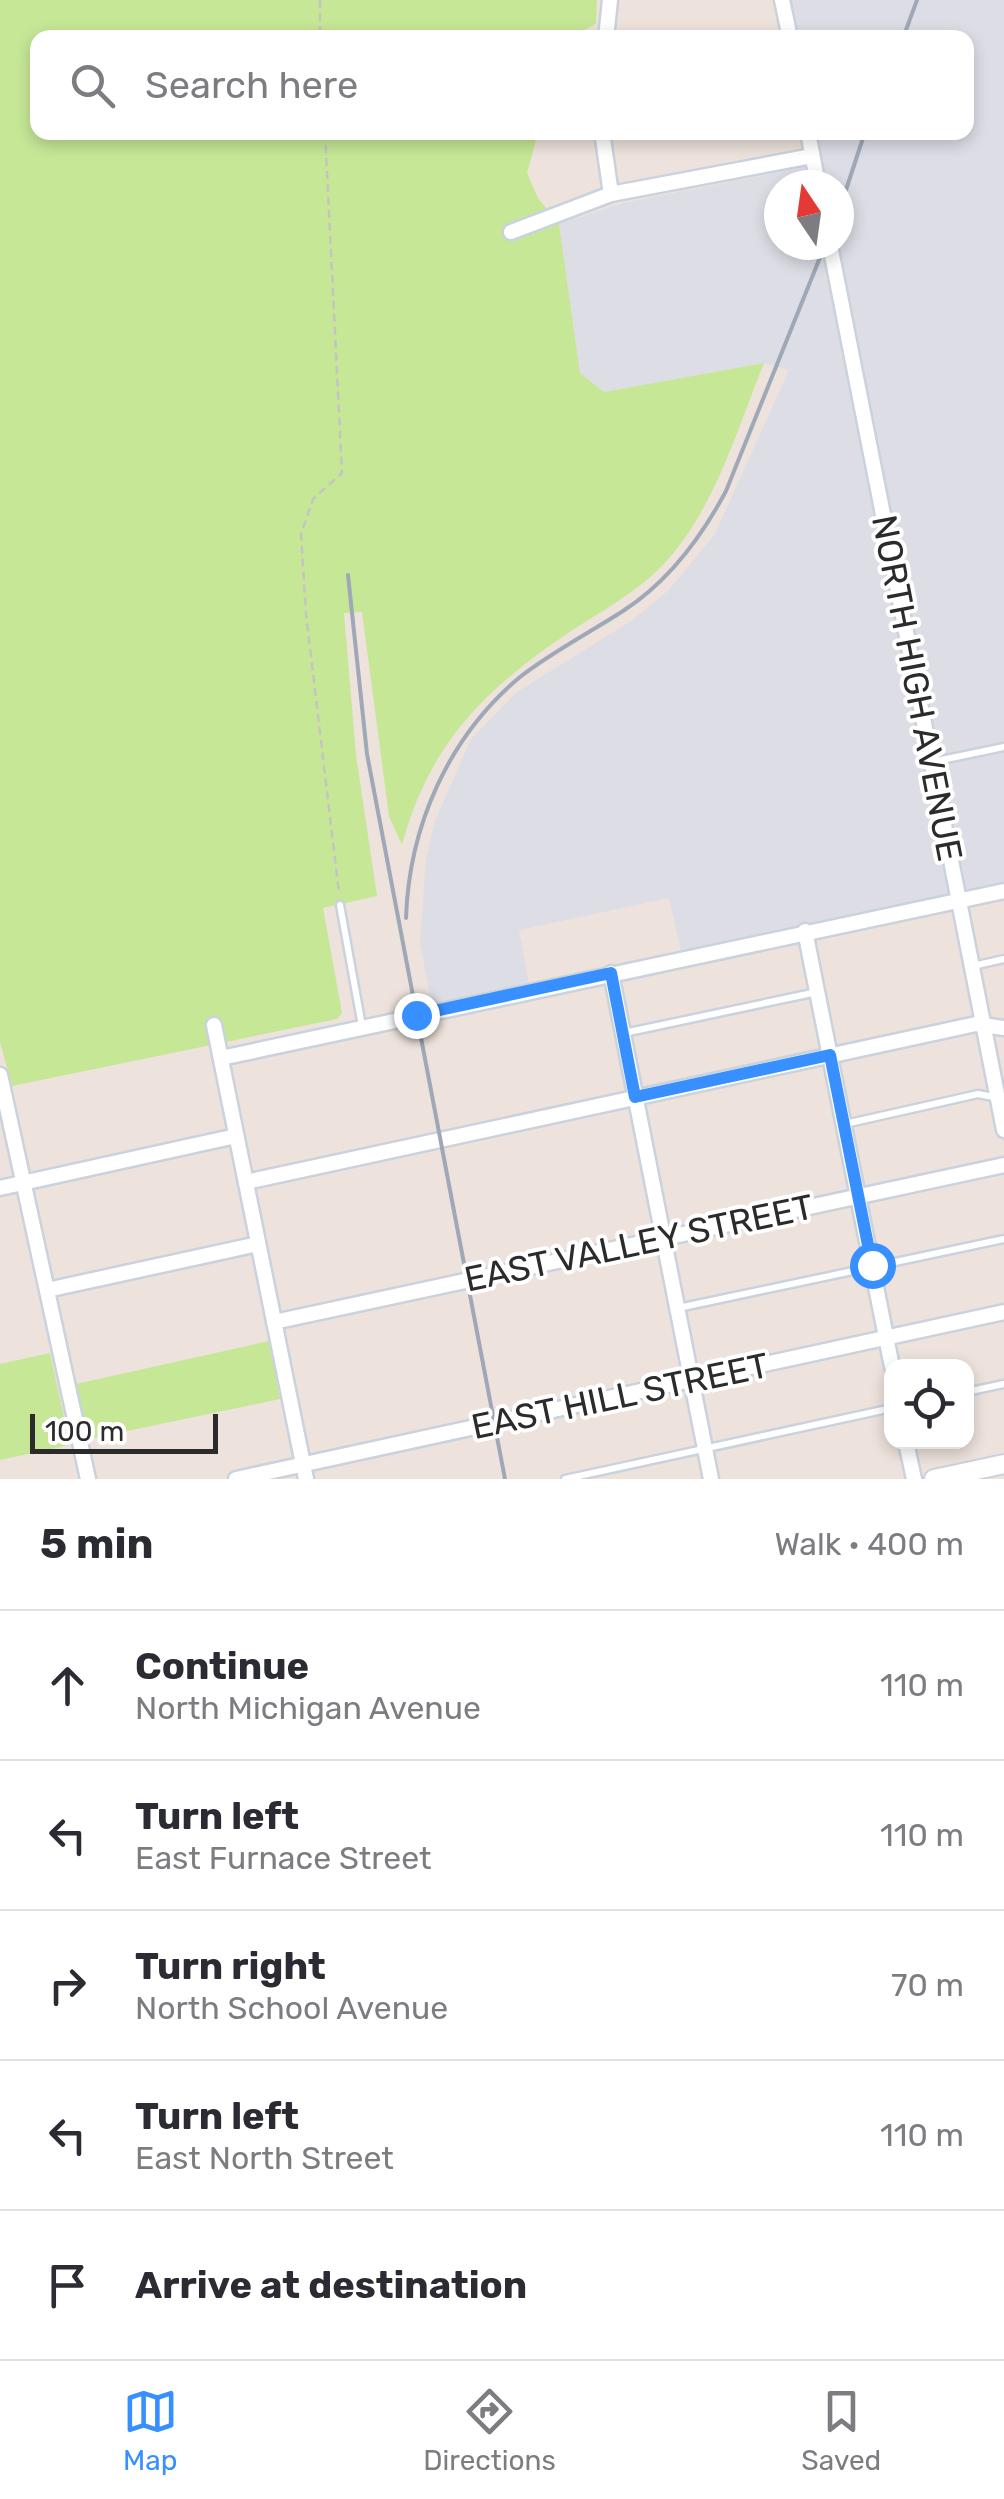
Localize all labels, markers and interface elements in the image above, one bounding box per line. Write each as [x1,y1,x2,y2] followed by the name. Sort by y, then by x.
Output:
[30,30,974,140] search box
[65,58,120,113] icon: search
[145,62,358,108] text: Search here
[764,170,854,260] north arrow
[863,511,971,865] street label: NORTH HIGH AVENUE
[394,993,440,1039] route end
[461,1185,817,1301] street label: EAST VALLEY STREET
[850,1243,896,1289] route start
[468,1344,772,1448] street label: EAST HILL STREET
[884,1359,974,1449] map controls
[884,1359,974,1449] button: locate
[30,1409,218,1454] scale bar
[45,1415,124,1448] text: 100 m
[40,1519,154,1569] text: 5 min
[774,1525,964,1563] text: Walk · 400 m
[135,1643,309,1689] text: Continue
[40,1658,95,1713] icon: ahead
[880,1666,964,1704] text: 110 m
[135,1689,481,1727] text: North Michigan Avenue
[135,1793,299,1839] text: Turn left
[40,1808,95,1863] icon: left
[880,1816,964,1854] text: 110 m
[135,1839,431,1877] text: East Furnace Street
[135,1943,326,1989] text: Turn right
[40,1958,95,2013] icon: right
[891,1966,964,2004] text: 70 m
[135,1989,448,2027] text: North School Avenue
[135,2093,299,2139] text: Turn left
[40,2108,95,2163] icon: left
[880,2116,964,2154] text: 110 m
[135,2139,394,2177] text: East North Street
[40,2258,95,2313] icon: arrive
[135,2262,527,2308] text: Arrive at destination
[123,2384,178,2477] tab: Map
[423,2384,556,2477] tab: Directions
[801,2384,881,2477] tab: Saved

